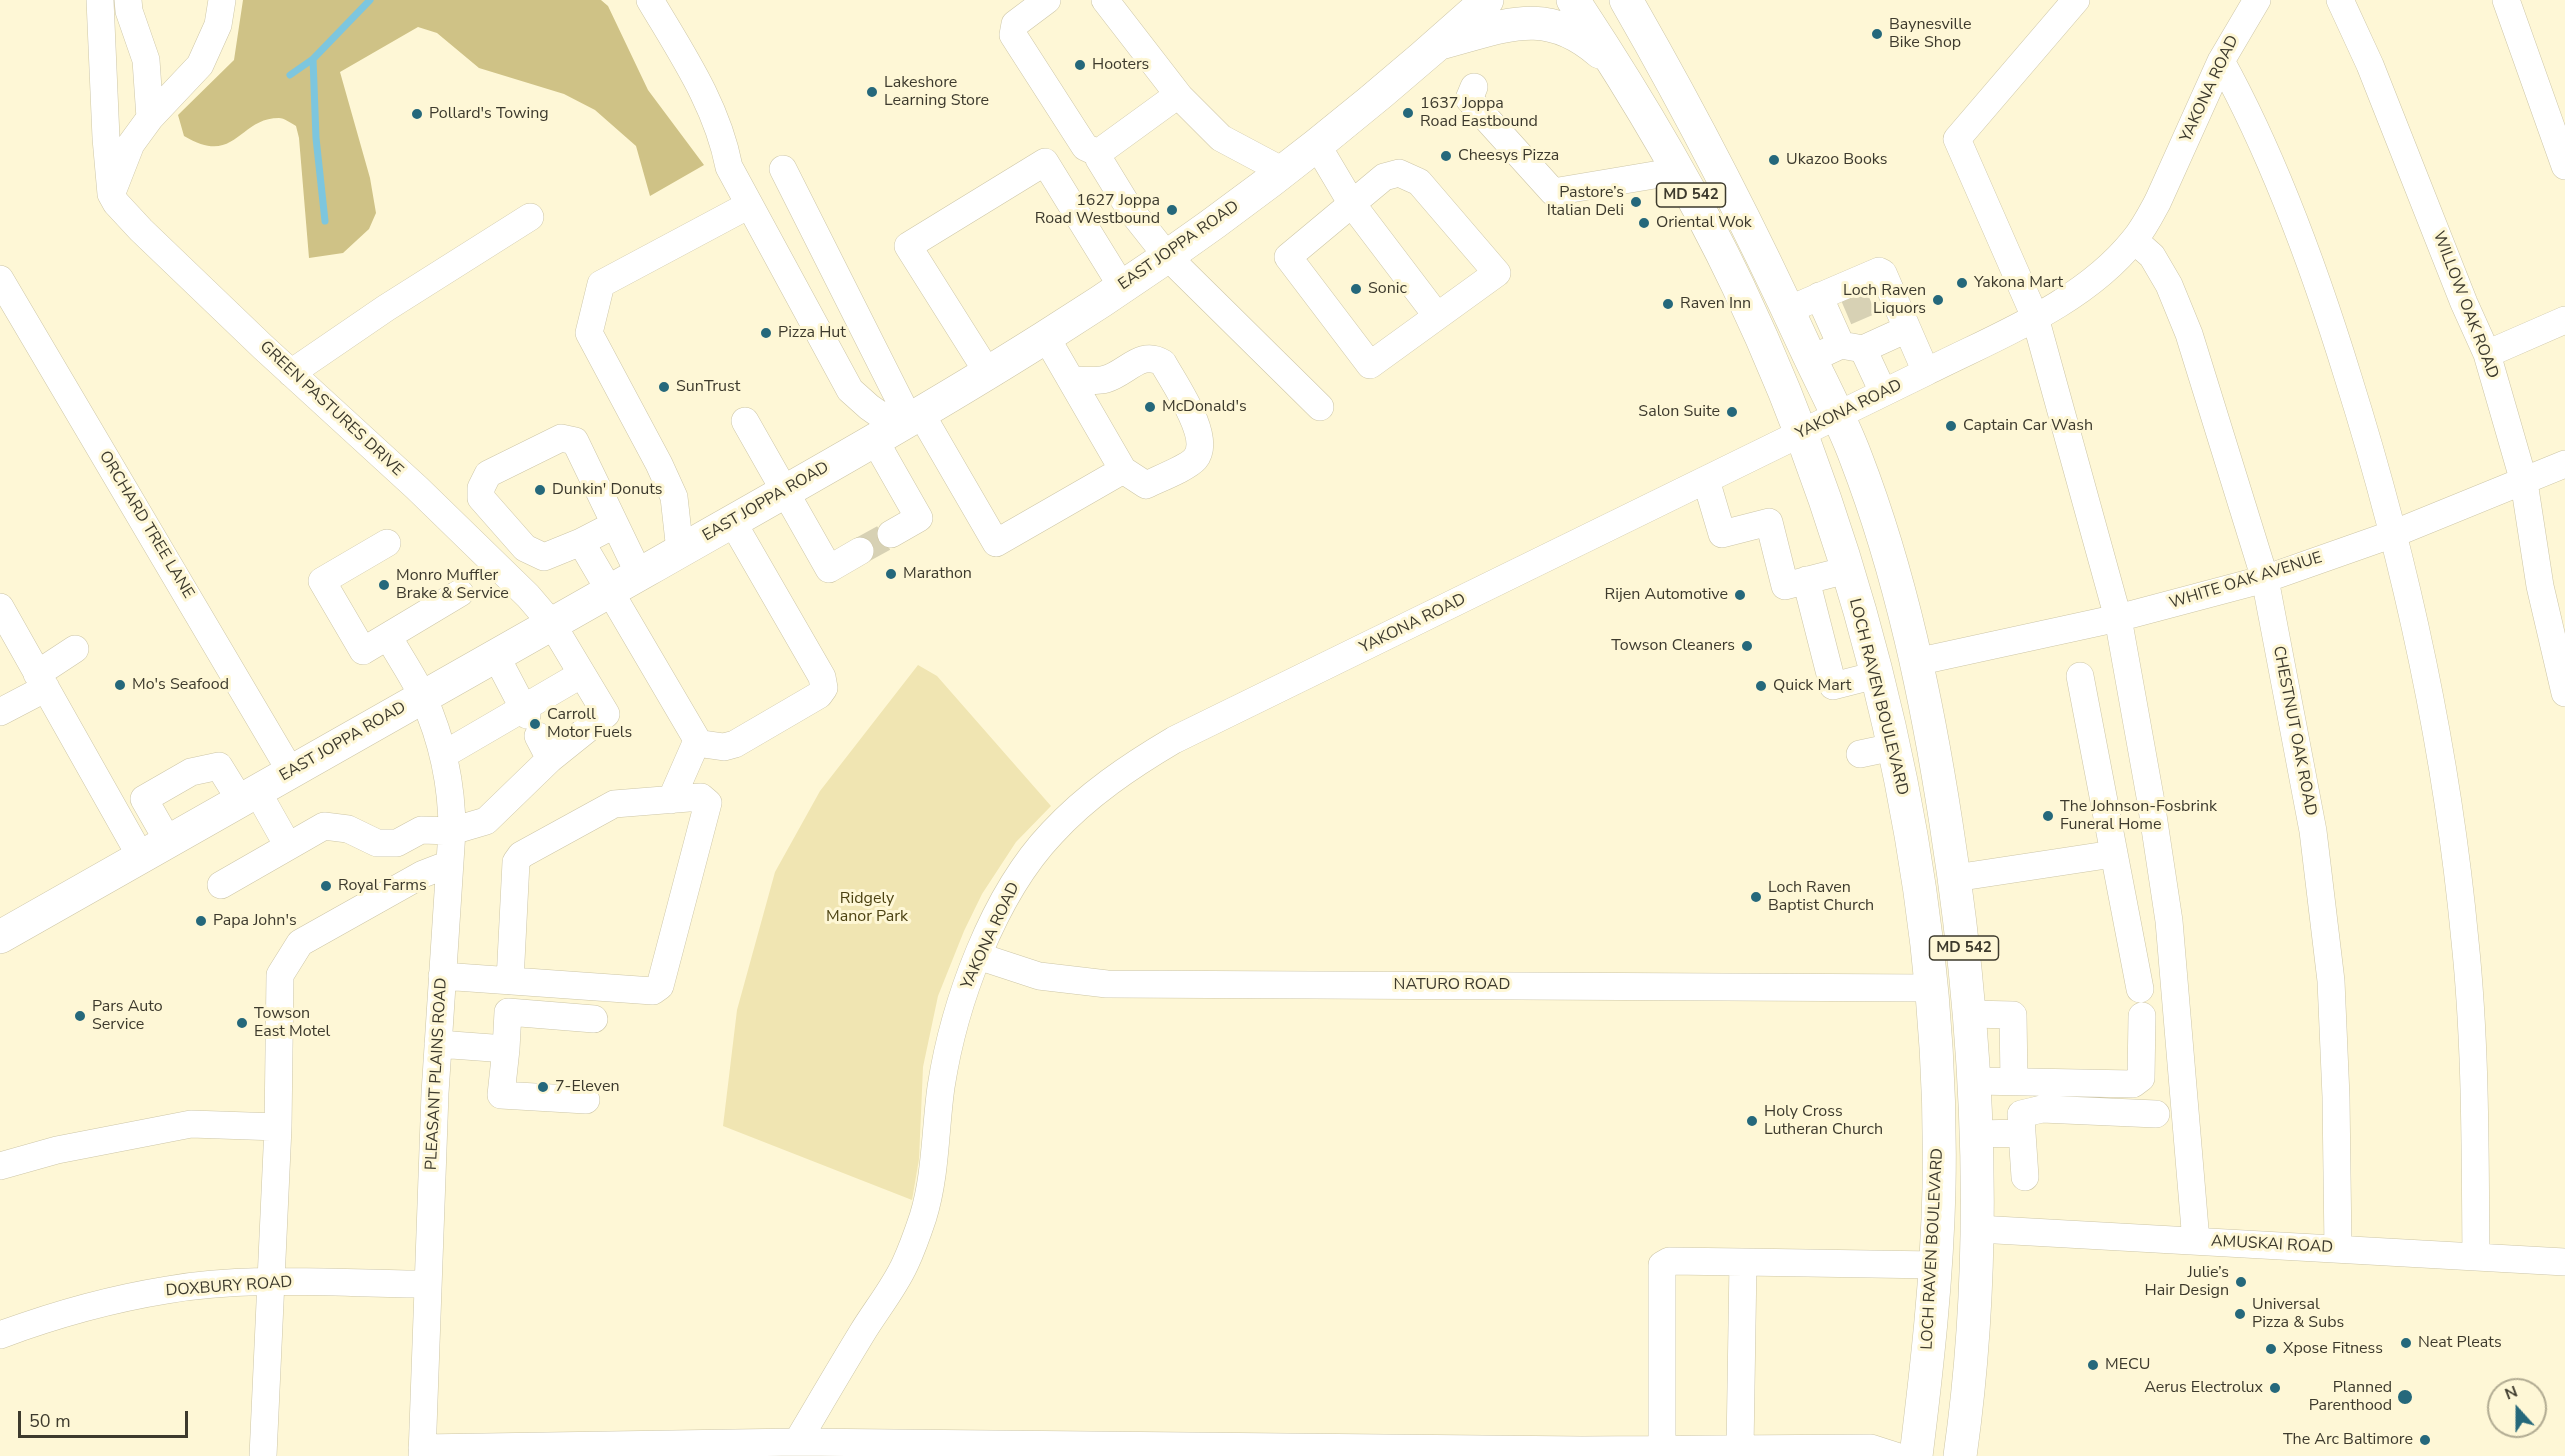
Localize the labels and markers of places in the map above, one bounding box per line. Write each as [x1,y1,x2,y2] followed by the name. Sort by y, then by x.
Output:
[1889,15,1971,53] place label: Baynesville Bike Shop
[1870,27,1884,41] marker: Baynesville Bike Shop
[1092,55,1149,75] place label: Hooters
[1073,58,1087,72] marker: Hooters
[884,73,989,111] place label: Lakeshore Learning Store
[865,85,879,99] marker: Lakeshore Learning Store
[1420,94,1538,132] place label: 1637 Joppa Road Eastbound
[429,104,549,124] place label: Pollard's Towing
[1401,106,1415,120] marker: 1637 Joppa Road Eastbound
[410,107,424,121] marker: Pollard's Towing
[1458,146,1559,166] place label: Cheesys Pizza
[1439,149,1453,163] marker: Cheesys Pizza
[1786,150,1887,170] place label: Ukazoo Books
[1767,153,1781,167] marker: Ukazoo Books
[1547,183,1624,221] place label: Pastore’s Italian Deli
[1035,191,1160,229] place label: 1627 Joppa Road Westbound
[1629,195,1643,209] marker: Pastore’s Italian Deli
[1165,203,1179,217] marker: 1627 Joppa Road Westbound
[1656,213,1752,233] place label: Oriental Wok
[1637,216,1651,230] marker: Oriental Wok
[1974,273,2063,293] place label: Yakona Mart
[1955,276,1969,290] marker: Yakona Mart
[1368,279,1407,299] place label: Sonic
[1843,281,1926,319] place label: Loch Raven Liquors
[1349,282,1363,296] marker: Sonic
[1931,293,1945,307] marker: Loch Raven Liquors
[1680,294,1751,314] place label: Raven Inn
[1661,297,1675,311] marker: Raven Inn
[778,323,846,343] place label: Pizza Hut
[759,326,773,340] marker: Pizza Hut
[676,377,740,397] place label: SunTrust
[657,380,671,394] marker: SunTrust
[1162,397,1247,417] place label: McDonald's
[1143,400,1157,414] marker: McDonald's
[1638,402,1720,422] place label: Salon Suite
[1725,405,1739,419] marker: Salon Suite
[1963,416,2093,436] place label: Captain Car Wash
[1944,419,1958,433] marker: Captain Car Wash
[552,480,663,500] place label: Dunkin' Donuts
[533,483,547,497] marker: Dunkin' Donuts
[903,564,972,584] place label: Marathon
[396,566,509,604] place label: Monro Muffler Brake & Service
[884,567,898,581] marker: Marathon
[377,578,391,592] marker: Monro Muffler Brake & Service
[1605,585,1728,605] place label: Rijen Automotive
[1733,588,1747,602] marker: Rijen Automotive
[1611,636,1735,656] place label: Towson Cleaners
[1740,639,1754,653] marker: Towson Cleaners
[132,675,229,695] place label: Mo's Seafood
[1773,676,1851,696] place label: Quick Mart
[113,678,127,692] marker: Mo's Seafood
[1754,679,1768,693] marker: Quick Mart
[547,705,632,743] place label: Carroll Motor Fuels
[528,717,542,731] marker: Carroll Motor Fuels
[2060,797,2217,835] place label: The Johnson-Fosbrink Funeral Home
[2041,809,2055,823] marker: The Johnson-Fosbrink Funeral Home
[338,876,427,896] place label: Royal Farms
[1768,878,1874,916] place label: Loch Raven Baptist Church
[319,879,333,893] marker: Royal Farms
[1749,890,1763,904] marker: Loch Raven Baptist Church
[213,911,297,931] place label: Papa John's
[194,914,208,928] marker: Papa John's
[92,997,163,1035] place label: Pars Auto Service
[254,1004,330,1042] place label: Towson East Motel
[73,1009,87,1023] marker: Pars Auto Service
[235,1016,249,1030] marker: Towson East Motel
[555,1077,619,1097] place label: 7-Eleven
[536,1080,550,1094] marker: 7-Eleven
[1764,1102,1883,1140] place label: Holy Cross Lutheran Church
[1745,1114,1759,1128] marker: Holy Cross Lutheran Church
[2145,1263,2229,1301] place label: Julie’s Hair Design
[2234,1275,2248,1289] marker: Julie’s Hair Design
[2252,1295,2344,1333] place label: Universal Pizza & Subs
[2233,1307,2247,1321] marker: Universal Pizza & Subs
[2418,1333,2502,1353] place label: Neat Pleats
[2399,1336,2413,1350] marker: Neat Pleats
[2283,1339,2383,1359] place label: Xpose Fitness
[2264,1342,2278,1356] marker: Xpose Fitness
[2105,1355,2150,1375] place label: MECU
[2086,1358,2100,1372] marker: MECU
[2144,1378,2263,1398] place label: Aerus Electrolux
[2309,1378,2392,1416] place label: Planned Parenthood
[2268,1381,2282,1395] marker: Aerus Electrolux
[2396,1388,2414,1406] marker: Planned Parenthood
[2283,1430,2413,1450] place label: The Arc Baltimore
[2418,1433,2432,1447] marker: The Arc Baltimore

